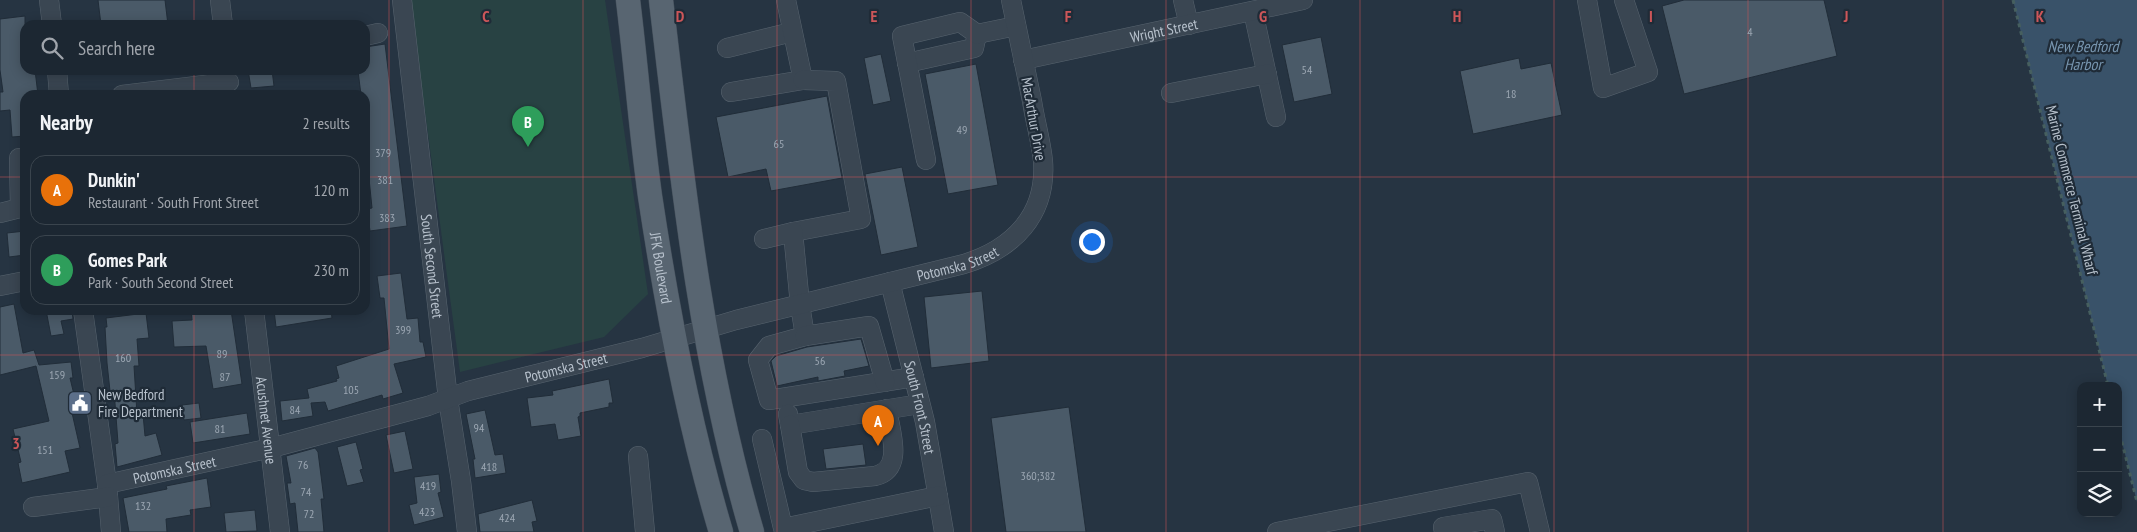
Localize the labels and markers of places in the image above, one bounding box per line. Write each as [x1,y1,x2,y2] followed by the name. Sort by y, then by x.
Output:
[512,106,544,147] pin: B
[98,385,183,421] place label: New Bedford Fire Department
[67,390,93,416] public building icon: New Bedford Fire Department
[862,405,894,446] pin: A

